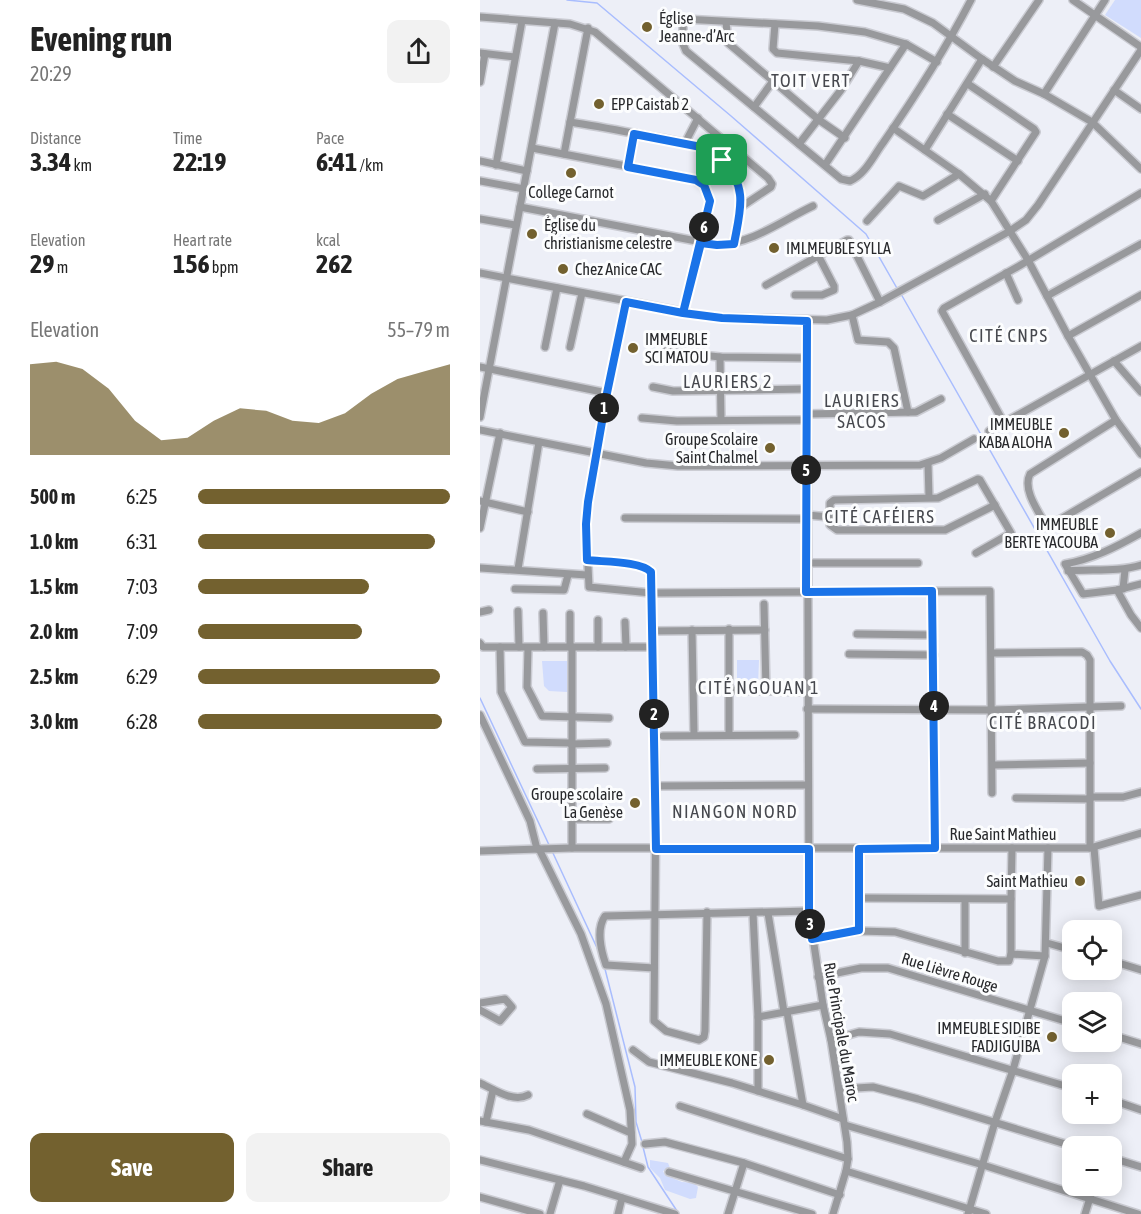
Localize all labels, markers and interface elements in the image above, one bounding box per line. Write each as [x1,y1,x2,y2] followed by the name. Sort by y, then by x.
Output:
[659,9,734,45] place label: Église Jeanne-d’Arc
[30,20,172,58] text: Evening run
[387,20,450,83] button: share
[640,20,654,34] marker: Église Jeanne-d’Arc
[30,62,72,85] text: 20:29
[771,70,851,91] district label: TOIT VERT
[611,95,689,113] place label: EPP Caistab 2
[592,97,606,111] marker: EPP Caistab 2
[30,129,81,147] text: Distance
[173,129,202,147] text: Time
[316,129,344,147] text: Pace
[696,134,747,185] pin
[705,143,738,176] icon: arrive
[30,147,71,177] text: 3.34
[173,147,227,177] text: 22:19
[316,147,357,177] text: 6:41
[71,156,92,174] text: km
[357,156,383,174] text: /km
[564,166,578,180] marker: College Carnot
[528,183,614,202] place label: College Carnot
[689,212,719,242] pin: 6
[544,216,672,252] place label: Église du christianisme celestre
[700,218,708,236] text: 6
[525,227,539,241] marker: Église du christianisme celestre
[30,231,85,249] text: Elevation
[173,231,232,249] text: Heart rate
[316,231,340,249] text: kcal
[786,239,891,257] place label: IMLMEUBLE SYLLA
[767,241,781,255] marker: IMLMEUBLE SYLLA
[30,249,54,279] text: 29
[173,249,210,279] text: 156
[316,249,353,279] text: 262
[54,258,68,276] text: m
[210,258,239,276] text: bpm
[575,260,662,278] place label: Chez Anice CAC
[556,262,570,276] marker: Chez Anice CAC
[30,318,99,341] text: Elevation
[387,318,450,341] text: 55–79 m
[969,325,1049,346] district label: CITÉ CNPS
[645,330,709,366] place label: IMMEUBLE SCI MATOU
[626,341,640,355] marker: IMMEUBLE SCI MATOU
[683,371,773,392] district label: LAURIERS 2
[824,390,900,432] district label: LAURIERS SACOS
[589,393,619,423] pin: 1
[600,399,608,417] text: 1
[979,415,1052,451] place label: IMMEUBLE KABA ALOHA
[1057,426,1071,440] marker: IMMEUBLE KABA ALOHA
[665,430,759,466] place label: Groupe Scolaire Saint Chalmel
[763,441,777,455] marker: Groupe Scolaire Saint Chalmel
[791,455,821,485] pin: 5
[802,461,810,479] text: 5
[30,485,75,508] text: 500 m
[126,485,158,508] text: 6:25
[825,506,935,527] district label: CITÉ CAFÉIERS
[1004,515,1098,551] place label: IMMEUBLE BERTE YACOUBA
[1103,526,1117,540] marker: IMMEUBLE BERTE YACOUBA
[30,530,78,553] text: 1.0 km
[126,530,158,553] text: 6:31
[30,575,78,598] text: 1.5 km
[126,575,158,598] text: 7:03
[30,620,78,643] text: 2.0 km
[126,620,158,643] text: 7:09
[30,665,78,688] text: 2.5 km
[126,665,158,688] text: 6:29
[698,677,820,698] district label: CITÉ NGOUAN 1
[919,691,949,721] pin: 4
[930,697,938,715] text: 4
[639,699,669,729] pin: 2
[650,705,658,723] text: 2
[30,710,78,733] text: 3.0 km
[126,710,158,733] text: 6:28
[989,712,1097,733] district label: CITÉ BRACODI
[531,785,623,821] place label: Groupe scolaire La Genèse
[628,796,642,810] marker: Groupe scolaire La Genèse
[672,801,798,822] district label: NIANGON NORD
[950,825,1056,843] street label: Rue Saint Mathieu
[986,872,1068,890] place label: Saint Mathieu
[1073,874,1087,888] marker: Saint Mathieu
[795,909,825,939] pin: 3
[806,915,814,933] text: 3
[1062,920,1122,1196] map controls
[1062,920,1122,980] button: locate
[899,949,1000,996] street label: Rue Lièvre Rouge
[820,961,863,1103] street label: Rue Principale du Maroc
[1062,992,1122,1052] button: layers
[937,1019,1040,1055] place label: IMMEUBLE SIDIBE FADJIGUIBA
[1045,1030,1059,1044] marker: IMMEUBLE SIDIBE FADJIGUIBA
[659,1051,757,1069] place label: IMMEUBLE KONE
[762,1053,776,1067] marker: IMMEUBLE KONE
[1062,1064,1122,1124] button: +
[30,1133,234,1202] button: Save
[246,1133,450,1202] button: Share
[1062,1136,1122,1196] button: −

